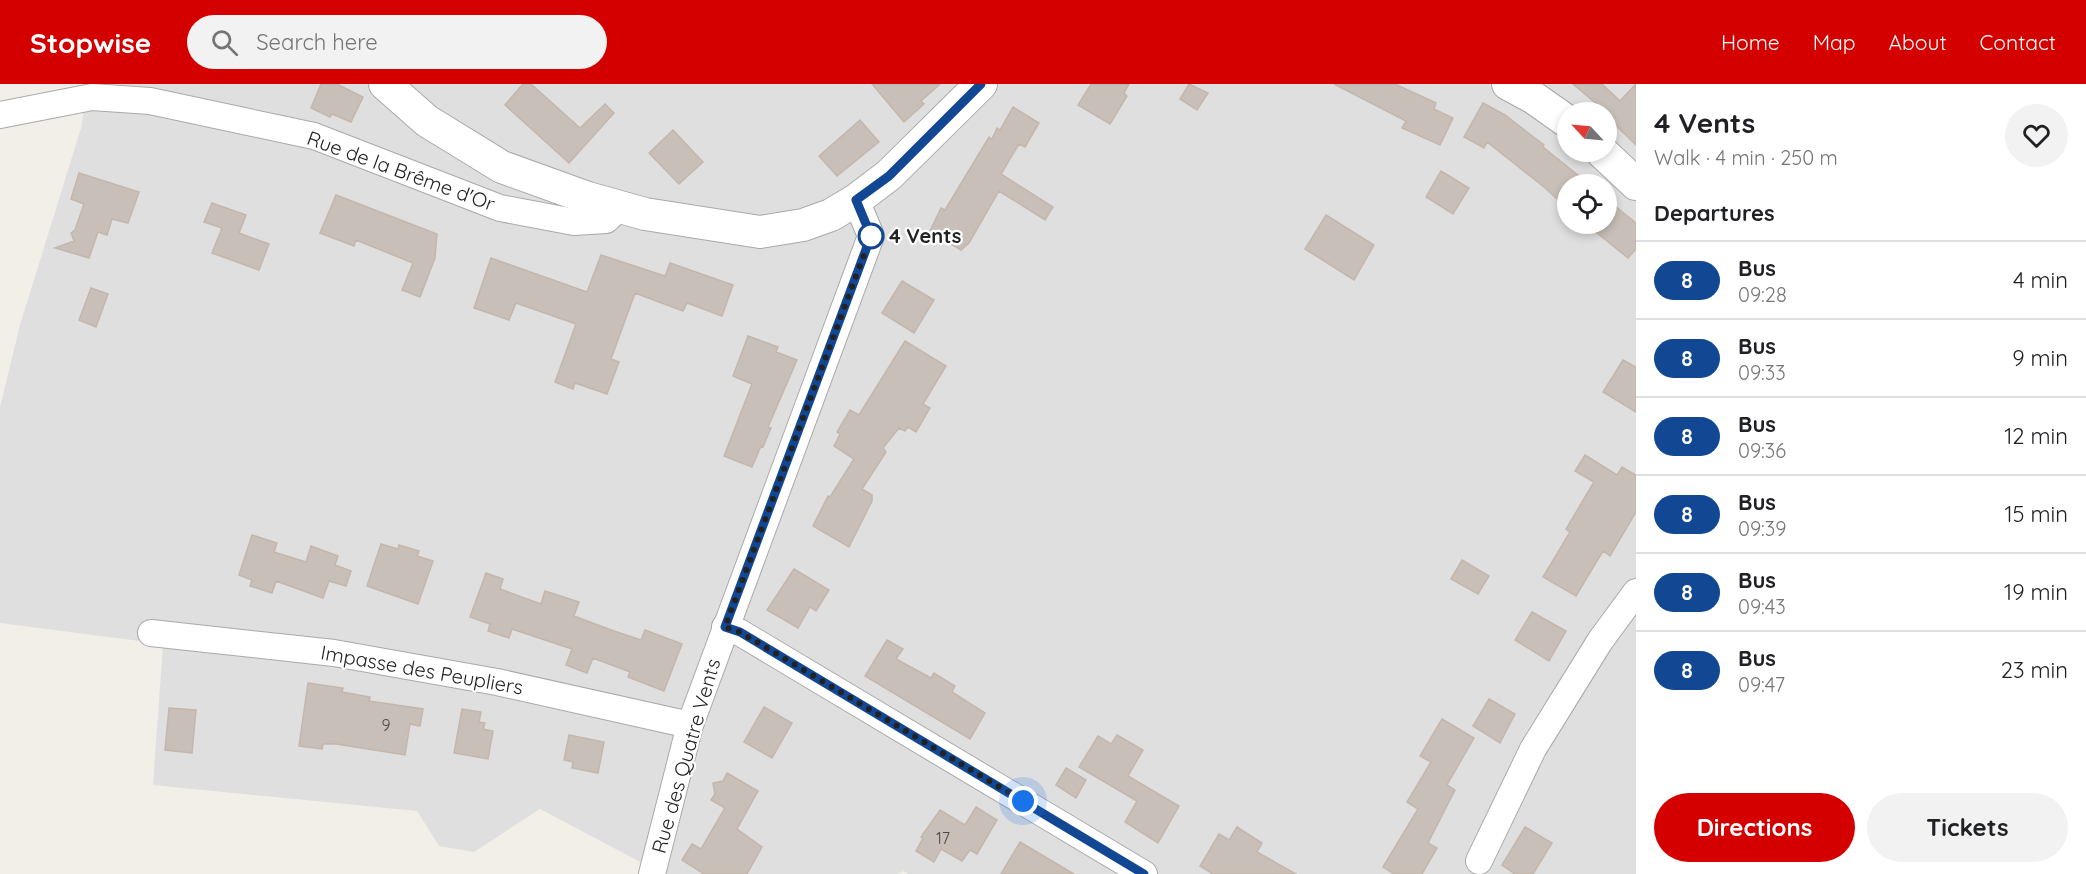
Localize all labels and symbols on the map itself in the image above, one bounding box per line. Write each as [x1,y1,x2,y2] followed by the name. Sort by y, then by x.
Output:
[1557,102,1617,162] north arrow
[304,125,499,216] street label: Rue de la Brême d'Or
[858,223,884,249] marker: 4 Vents
[889,223,961,248] place label: 4 Vents
[319,639,525,700] street label: Impasse des Peupliers
[646,655,725,856] street label: Rue des Quatre Vents
[382,715,391,735] house number: 9
[1008,786,1038,816] your location
[936,828,950,848] house number: 17

